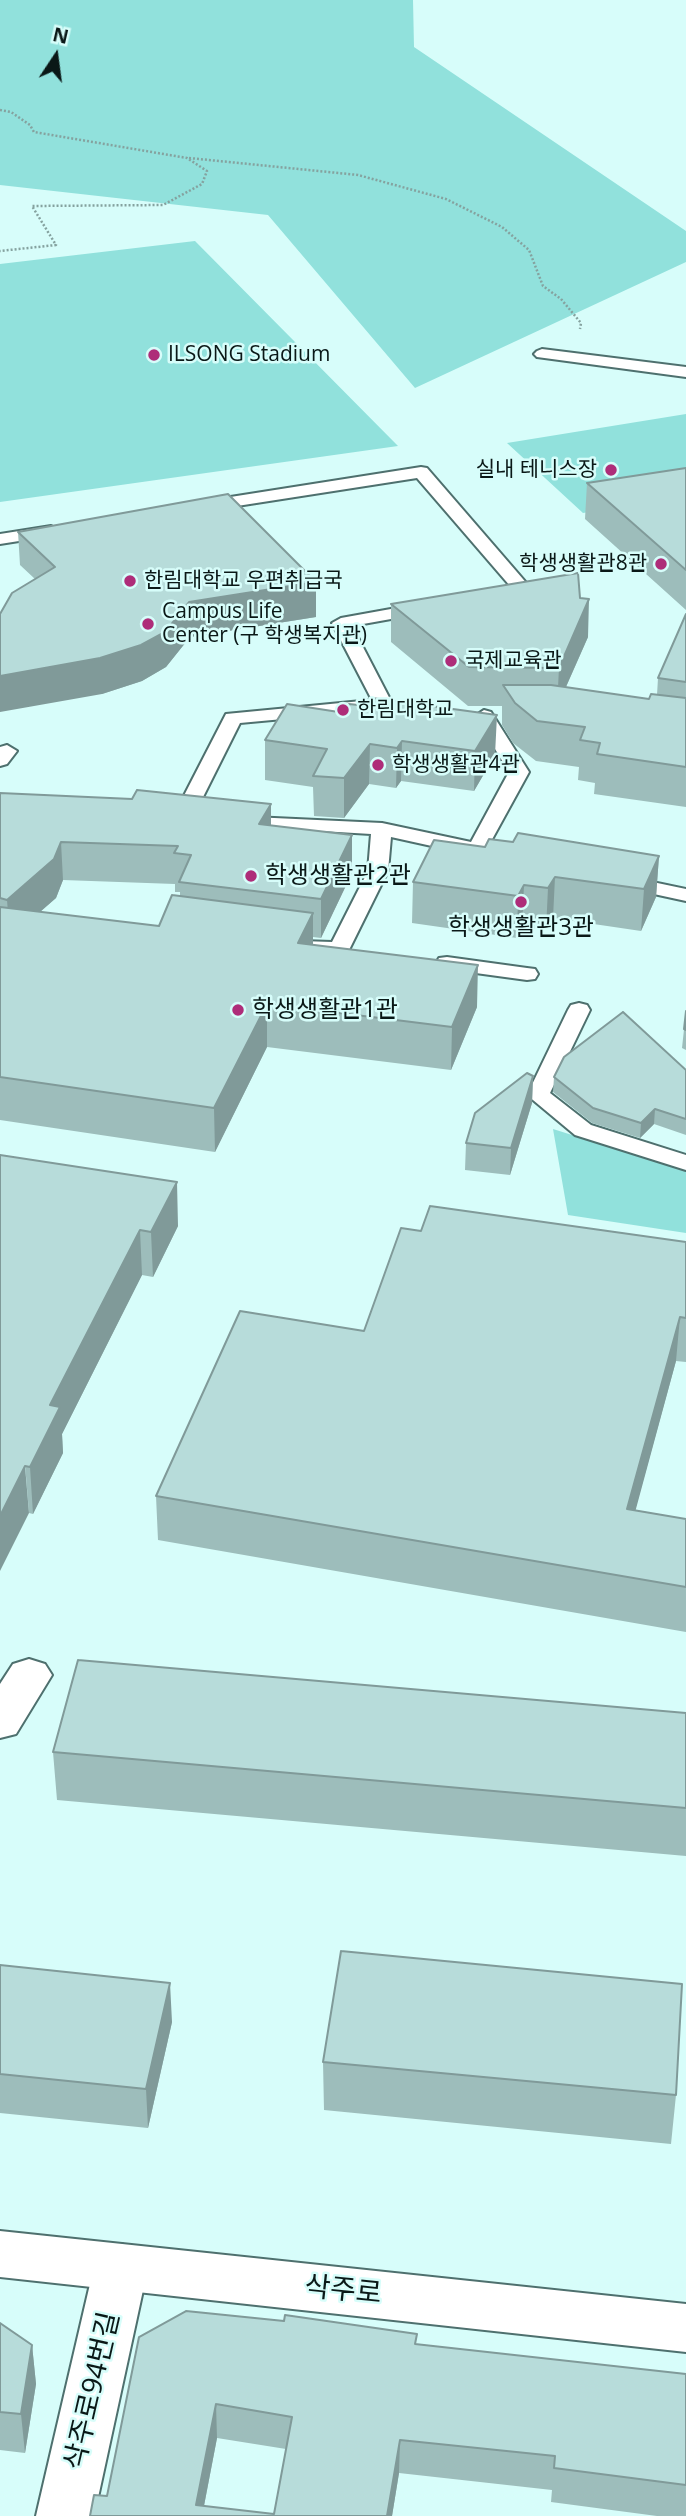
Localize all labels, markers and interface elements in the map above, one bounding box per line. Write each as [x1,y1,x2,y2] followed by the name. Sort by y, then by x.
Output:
[21,21,91,91] north arrow
[50,21,71,50] text: N
[168,342,330,368] place label: ILSONG Stadium
[146,347,162,363] marker: ILSONG Stadium
[476,457,597,483] place label: 실내 테니스장
[603,462,619,478] marker: 실내 테니스장
[519,551,647,577] place label: 학생생활관8관
[653,556,669,572] marker: 학생생활관8관
[144,568,343,594] place label: 한림대학교 우편취급국
[122,573,138,589] marker: 한림대학교 우편취급국
[162,599,367,649] place label: Campus Life Center (구 학생복지관)
[140,616,156,632] marker: Campus Life Center (구 학생복지관)
[465,648,562,674] place label: 국제교육관
[443,653,459,669] marker: 국제교육관
[357,697,454,723] place label: 한림대학교
[335,702,351,718] marker: 한림대학교
[392,752,520,778] place label: 학생생활관4관
[370,757,386,773] marker: 학생생활관4관
[265,862,411,890] place label: 학생생활관2관
[243,868,259,884] marker: 학생생활관2관
[513,894,529,910] marker: 학생생활관3관
[448,914,594,942] place label: 학생생활관3관
[252,996,398,1024] place label: 학생생활관1관
[230,1002,246,1018] marker: 학생생활관1관
[303,2270,383,2312] street label: 삭주로
[59,2309,127,2473] street label: 삭주로94번길

